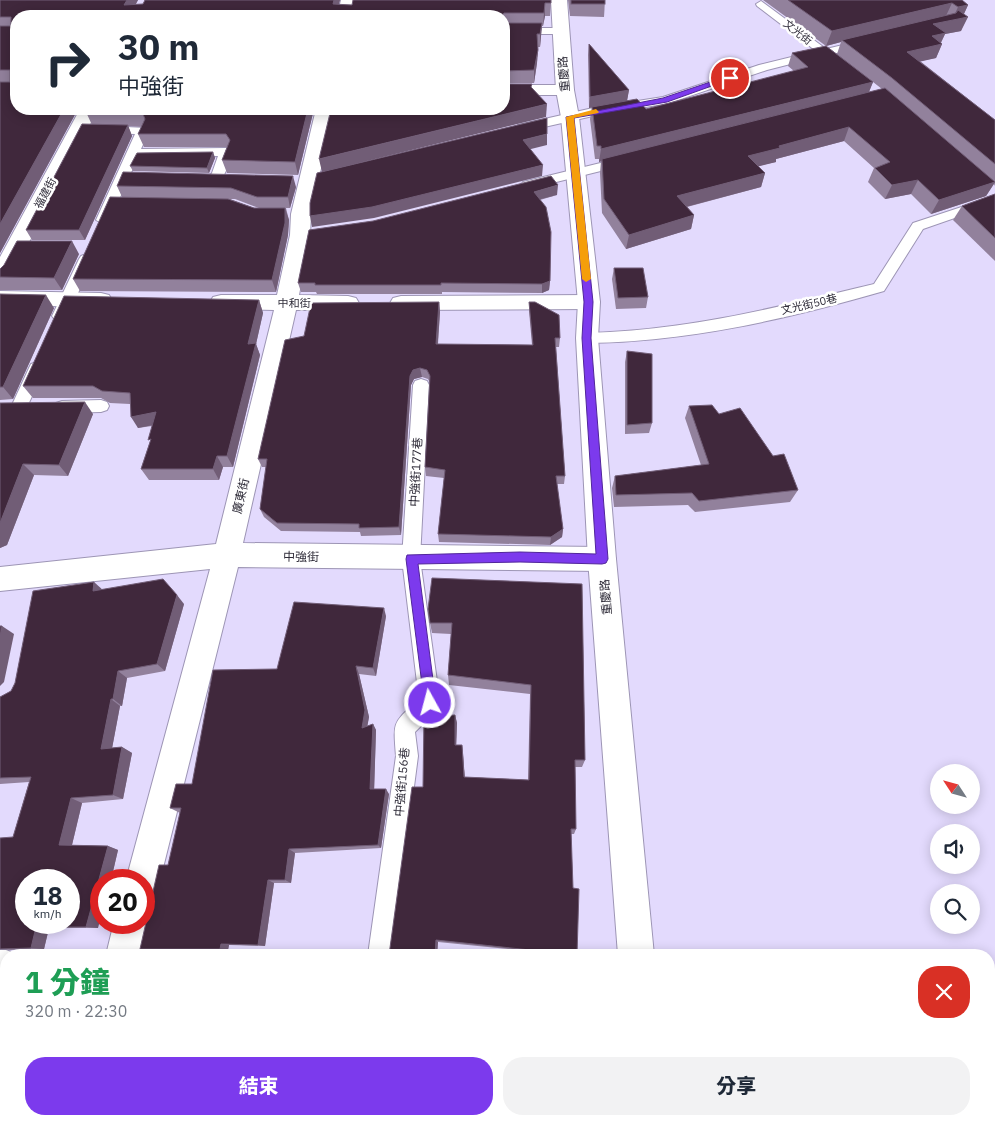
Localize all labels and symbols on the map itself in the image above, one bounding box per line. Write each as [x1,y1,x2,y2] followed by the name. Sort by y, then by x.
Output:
[781,16,815,48] street label: 文光街
[554,55,573,93] street label: 重慶路
[709,57,751,99] pin
[31,175,59,211] street label: 福建街
[780,291,838,317] street label: 文光街50巷
[278,296,311,310] street label: 中和街
[406,437,425,507] street label: 中強街177巷
[229,477,252,515] street label: 廣東街
[283,549,319,564] street label: 中強街
[596,578,615,616] street label: 重慶路
[403,676,455,728] position arrow
[391,747,412,817] street label: 中強街156巷
[930,764,980,814] north arrow
[90,869,155,934] speed limit sign: 20

